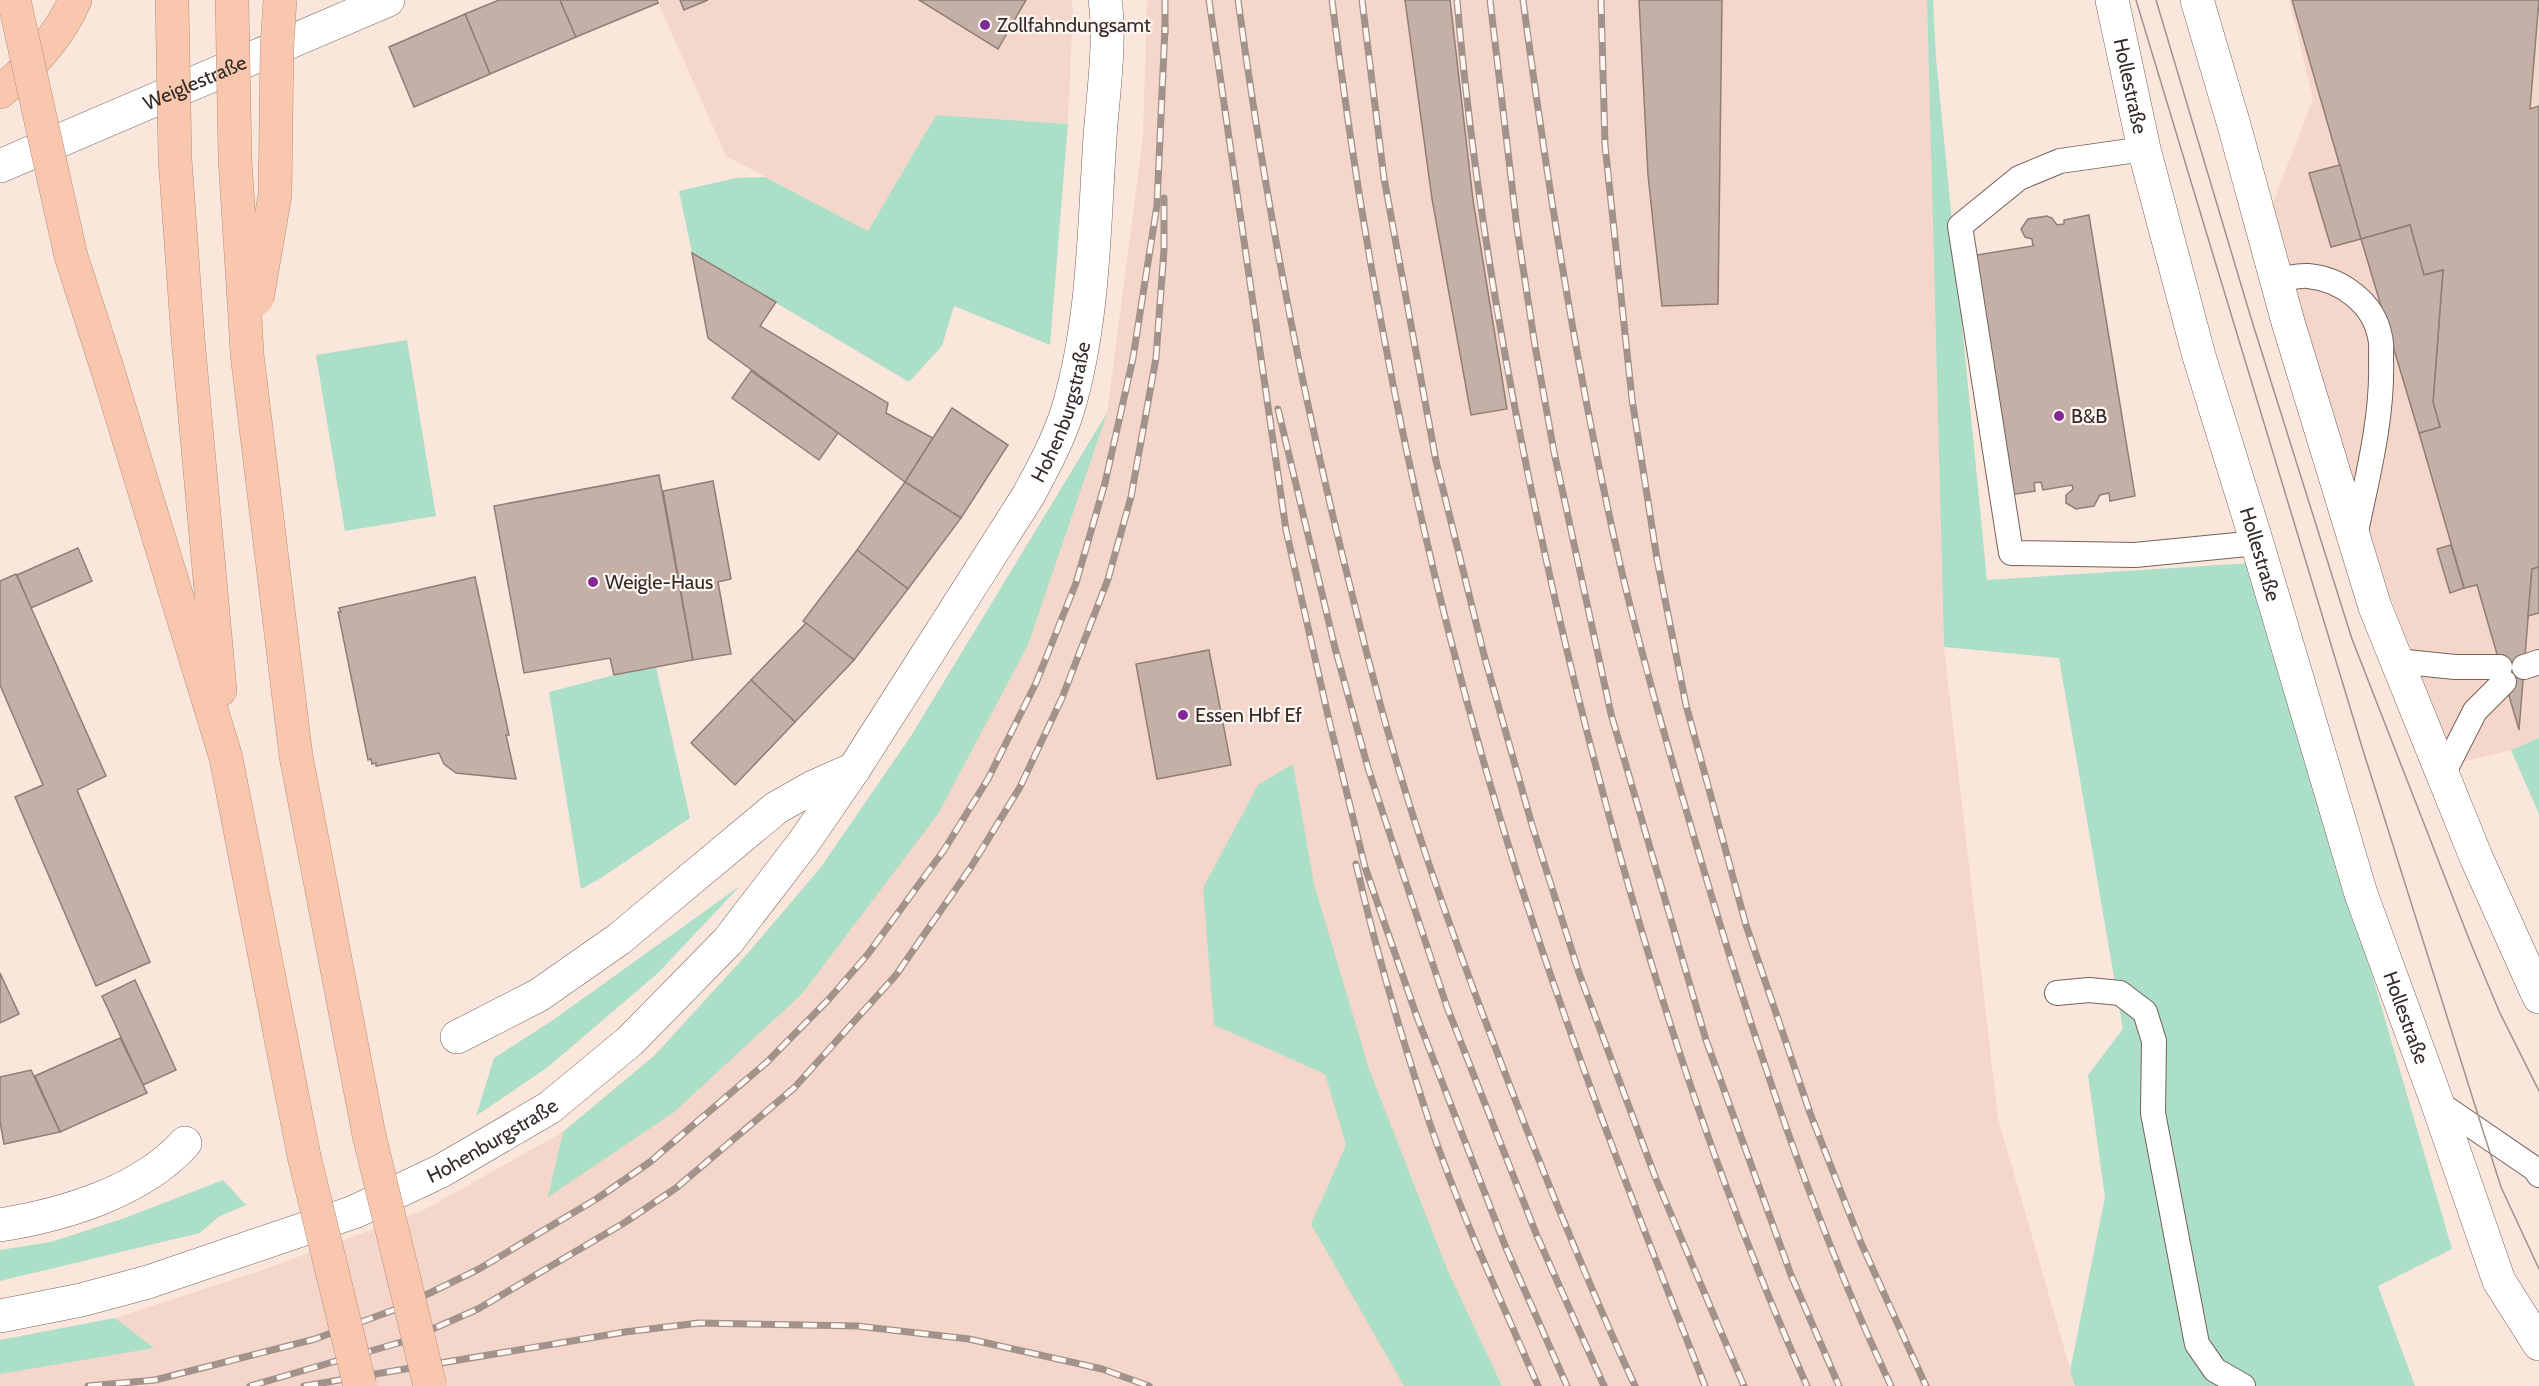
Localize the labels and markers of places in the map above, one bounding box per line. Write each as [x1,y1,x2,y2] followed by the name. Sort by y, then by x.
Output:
[997,13,1151,37] place label: Zollfahndungsamt
[978,18,992,32] marker: Zollfahndungsamt
[2071,404,2107,428] place label: B&B
[2052,409,2066,423] marker: B&B
[605,570,713,594] place label: Weigle-Haus
[586,575,600,589] marker: Weigle-Haus
[1195,703,1302,727] place label: Essen Hbf Ef
[1176,708,1190,722] marker: Essen Hbf Ef

